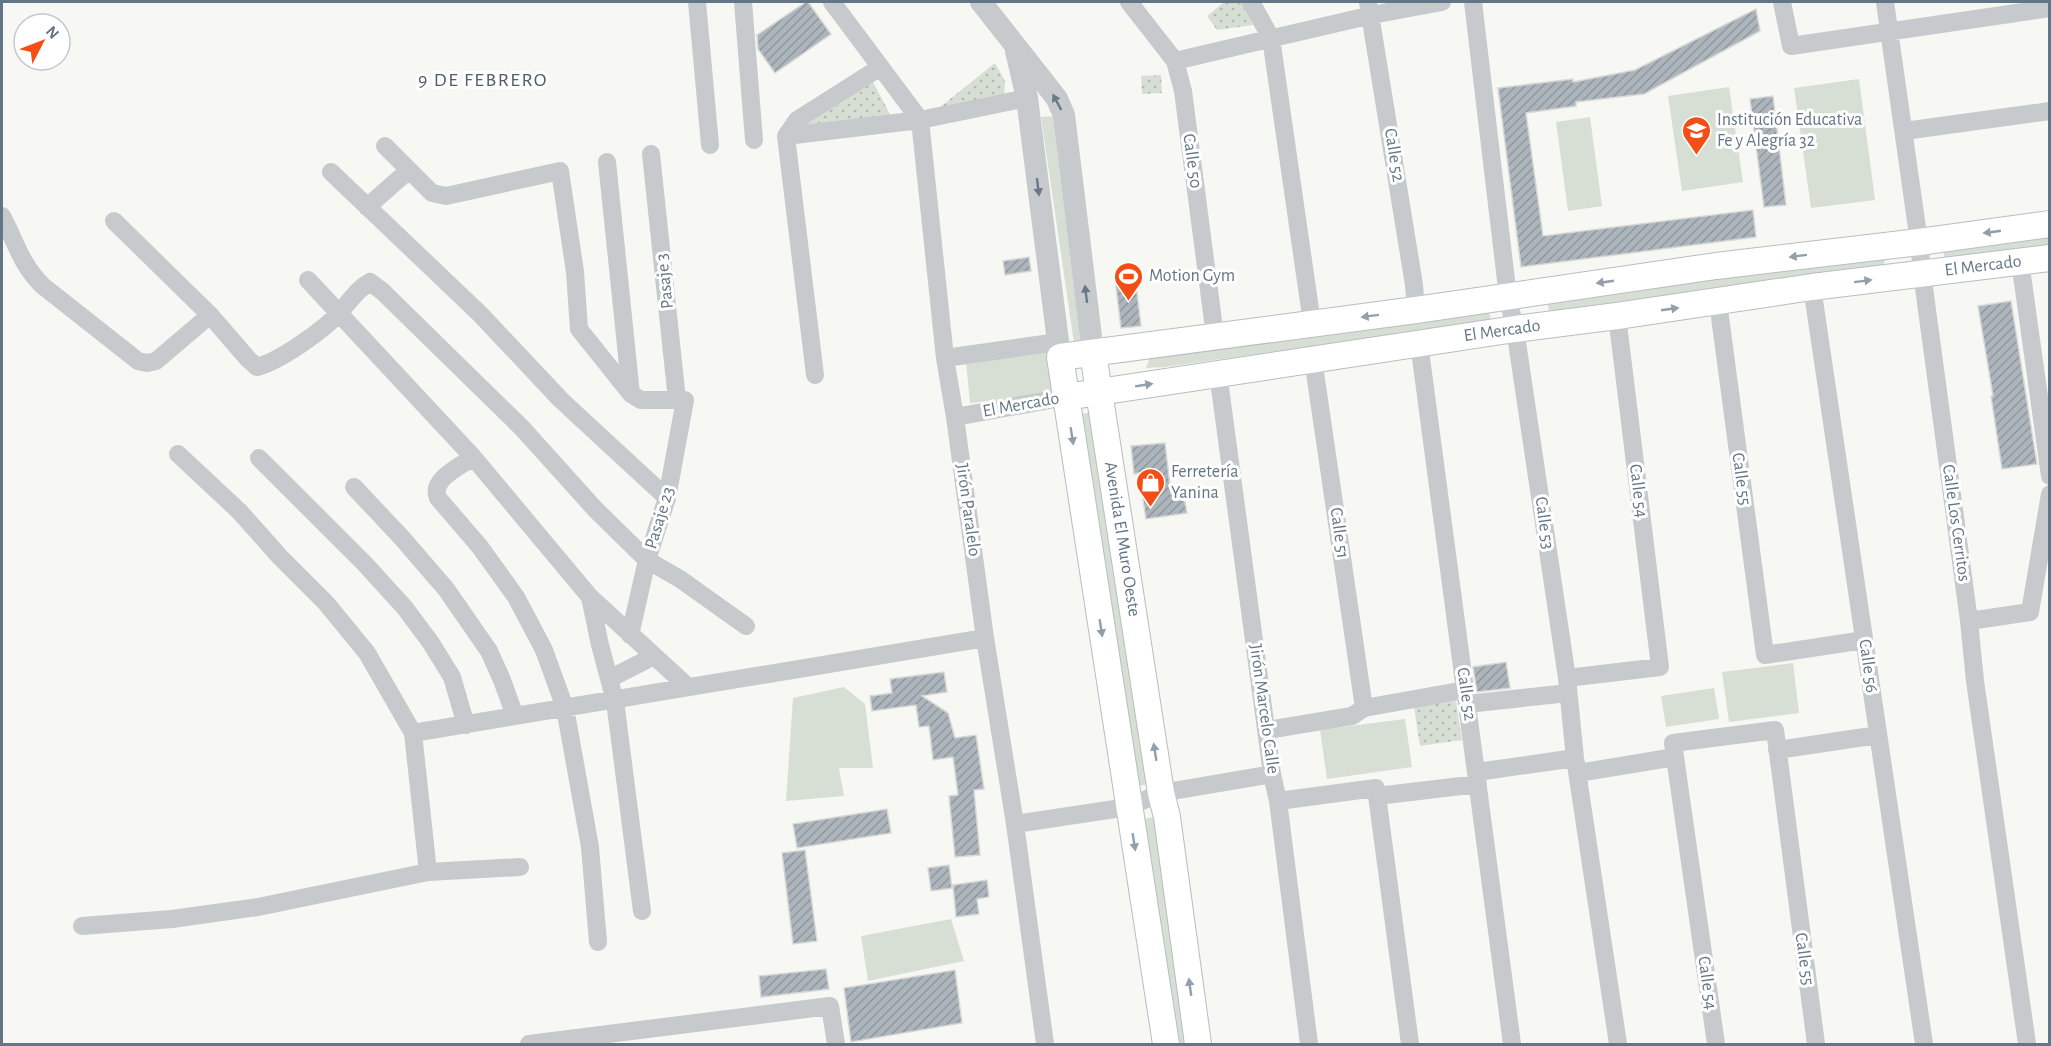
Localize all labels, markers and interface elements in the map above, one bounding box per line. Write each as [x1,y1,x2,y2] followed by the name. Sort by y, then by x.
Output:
[12,12,72,72] north arrow
[43,23,62,42] text: N
[418,70,548,90] district label: 9 DE FEBRERO
[1052,94,1062,111] one-way arrow
[1717,111,1862,150] place label: Institución Educativa Fe y Alegría 32
[1680,114,1712,156] school or university icon: Institución Educativa Fe y Alegría 32
[1381,127,1407,183] street label: Calle 52
[1179,133,1205,189] street label: Calle 50
[1034,177,1043,196] one-way arrow
[1982,227,2001,236] one-way arrow
[1789,251,1808,261] one-way arrow
[653,252,677,310] street label: Pasaje 3
[1944,252,2023,280] street label: El Mercado
[1112,260,1144,302] sports icon: Motion Gym
[1149,267,1235,285] place label: Motion Gym
[1853,276,1872,286] one-way arrow
[1595,278,1614,287] one-way arrow
[1081,285,1091,304] one-way arrow
[1660,304,1679,313] one-way arrow
[1361,311,1380,320] one-way arrow
[1463,317,1542,345] street label: El Mercado
[1135,380,1154,389] one-way arrow
[981,389,1061,421] street label: El Mercado
[1067,426,1076,445] one-way arrow
[1728,452,1754,506] street label: Calle 55
[1101,460,1143,618] street label: Avenida El Muro Oeste
[953,462,983,558] street label: Jirón Paralelo
[1171,463,1239,502] place label: Ferretería Yanina
[1626,463,1650,519] street label: Calle 54
[1939,463,1973,583] street label: Calle Los Cerritos
[1134,466,1166,508] shop icon: Ferretería Yanina
[642,485,678,551] street label: Pasaje 23
[1531,496,1557,550] street label: Calle 53
[1326,506,1352,560] street label: Calle 51
[1097,619,1106,638] one-way arrow
[1855,638,1881,694] street label: Calle 56
[1246,643,1282,775] street label: Jirón Marcelo Calle
[1453,666,1479,722] street label: Calle 52
[1150,743,1159,762] one-way arrow
[1129,833,1138,852] one-way arrow
[1791,932,1817,986] street label: Calle 55
[1694,955,1720,1011] street label: Calle 54
[1186,977,1195,996] one-way arrow

